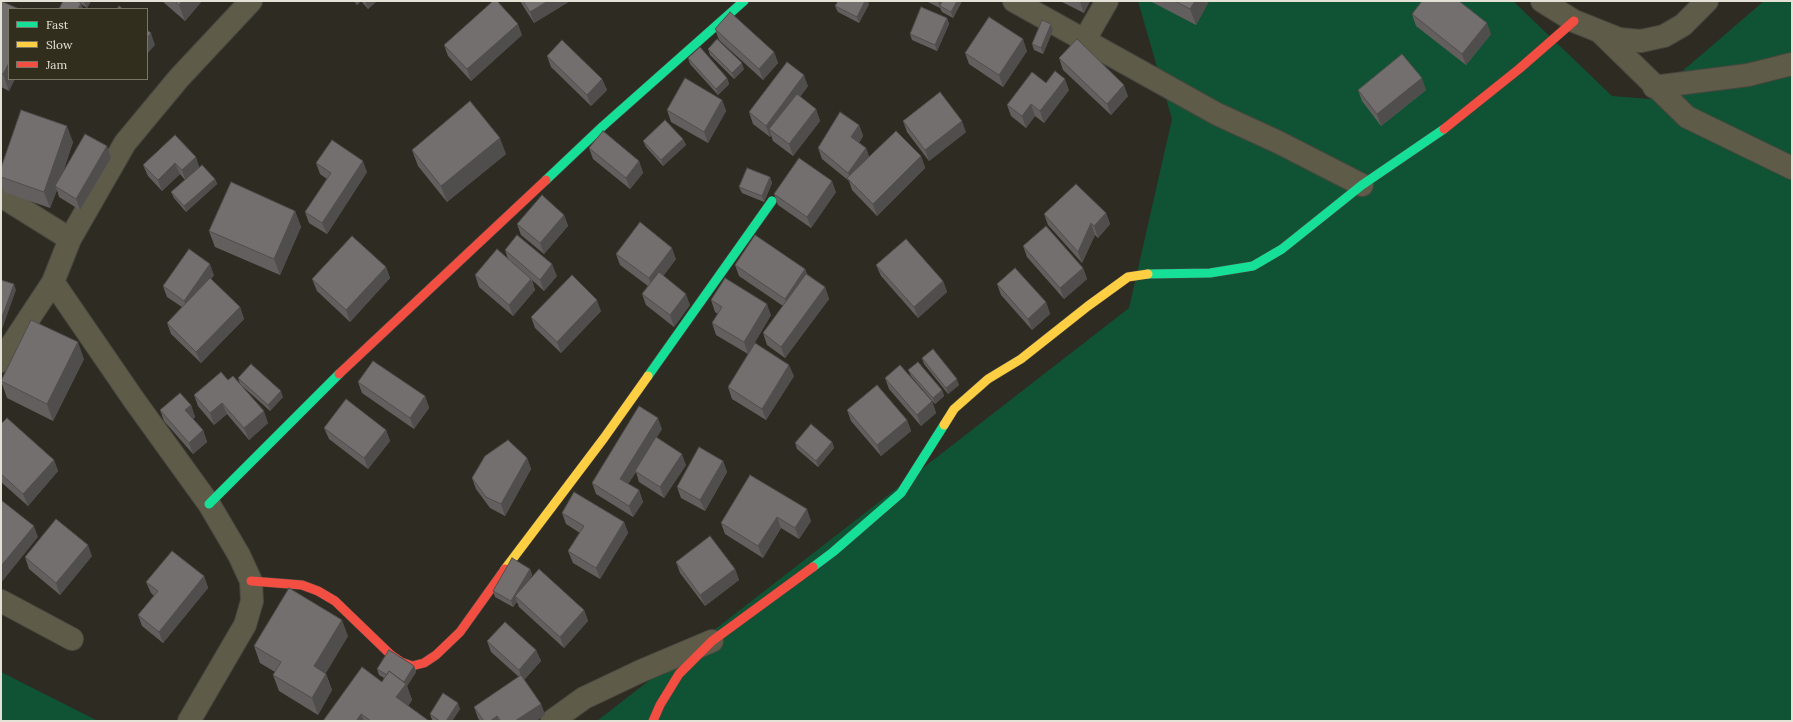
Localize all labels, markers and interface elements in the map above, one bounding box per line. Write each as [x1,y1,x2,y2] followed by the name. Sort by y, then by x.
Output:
[8,8,148,80] legend
[46,17,69,32] text: Fast
[46,37,73,52] text: Slow
[46,57,67,72] text: Jam

